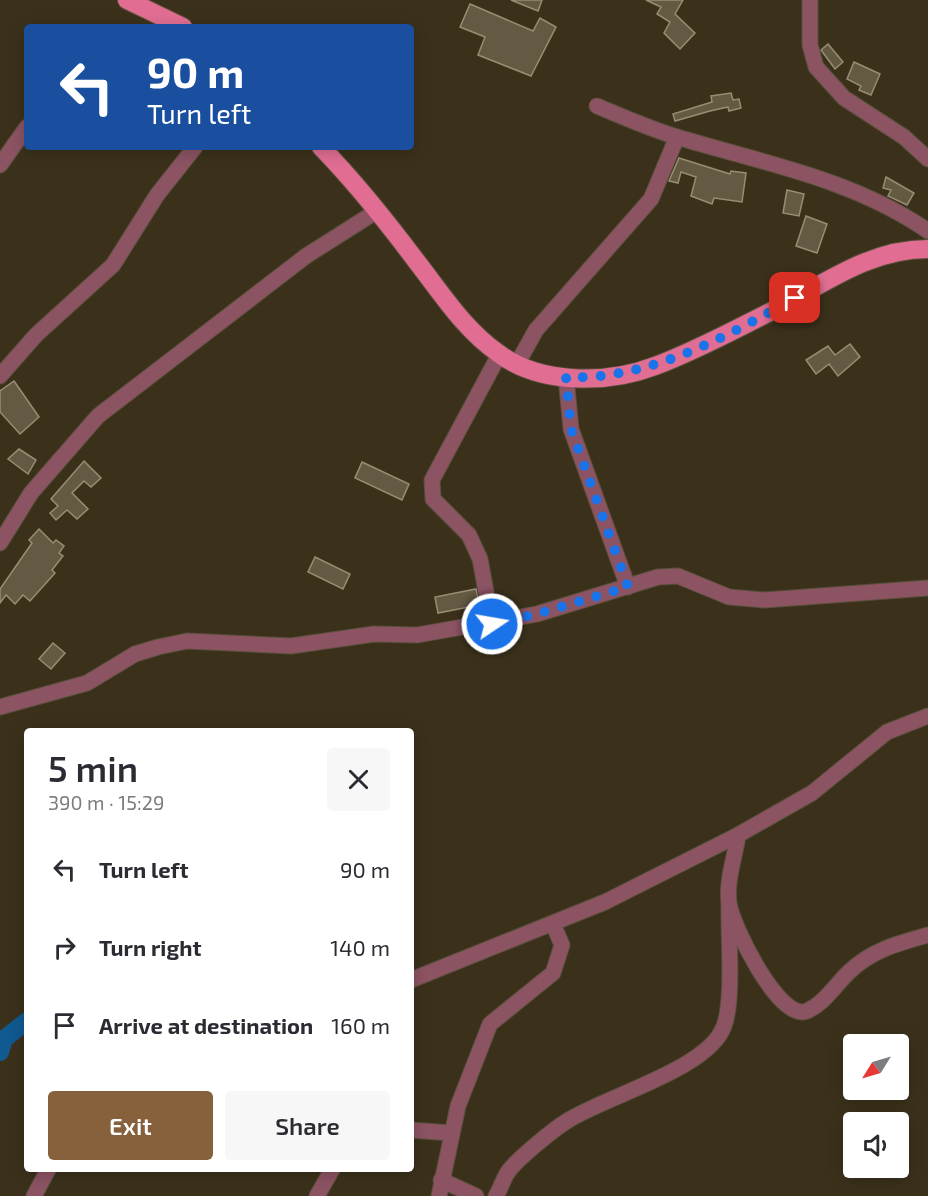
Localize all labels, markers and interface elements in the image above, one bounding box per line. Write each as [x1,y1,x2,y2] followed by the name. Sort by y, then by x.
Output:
[147,46,244,96] text: 90 m
[48,48,126,126] icon: left
[147,97,251,129] text: Turn left
[769,272,820,323] pin
[778,281,811,314] icon: arrive
[460,592,524,656] position arrow
[48,746,138,789] text: 5 min
[327,748,390,811] button: close
[48,790,164,814] text: 390 m · 15:29
[48,853,81,886] icon: left
[99,856,188,882] text: Turn left
[340,856,390,882] text: 90 m
[48,931,81,964] icon: right
[99,934,201,960] text: Turn right
[330,934,390,960] text: 140 m
[48,1009,81,1042] icon: arrive
[99,1012,313,1038] text: Arrive at destination
[331,1012,390,1038] text: 160 m
[843,1034,909,1100] north arrow
[843,1034,909,1178] map controls
[48,1091,213,1160] button: Exit
[225,1091,390,1160] button: Share
[843,1112,909,1178] button: sound

